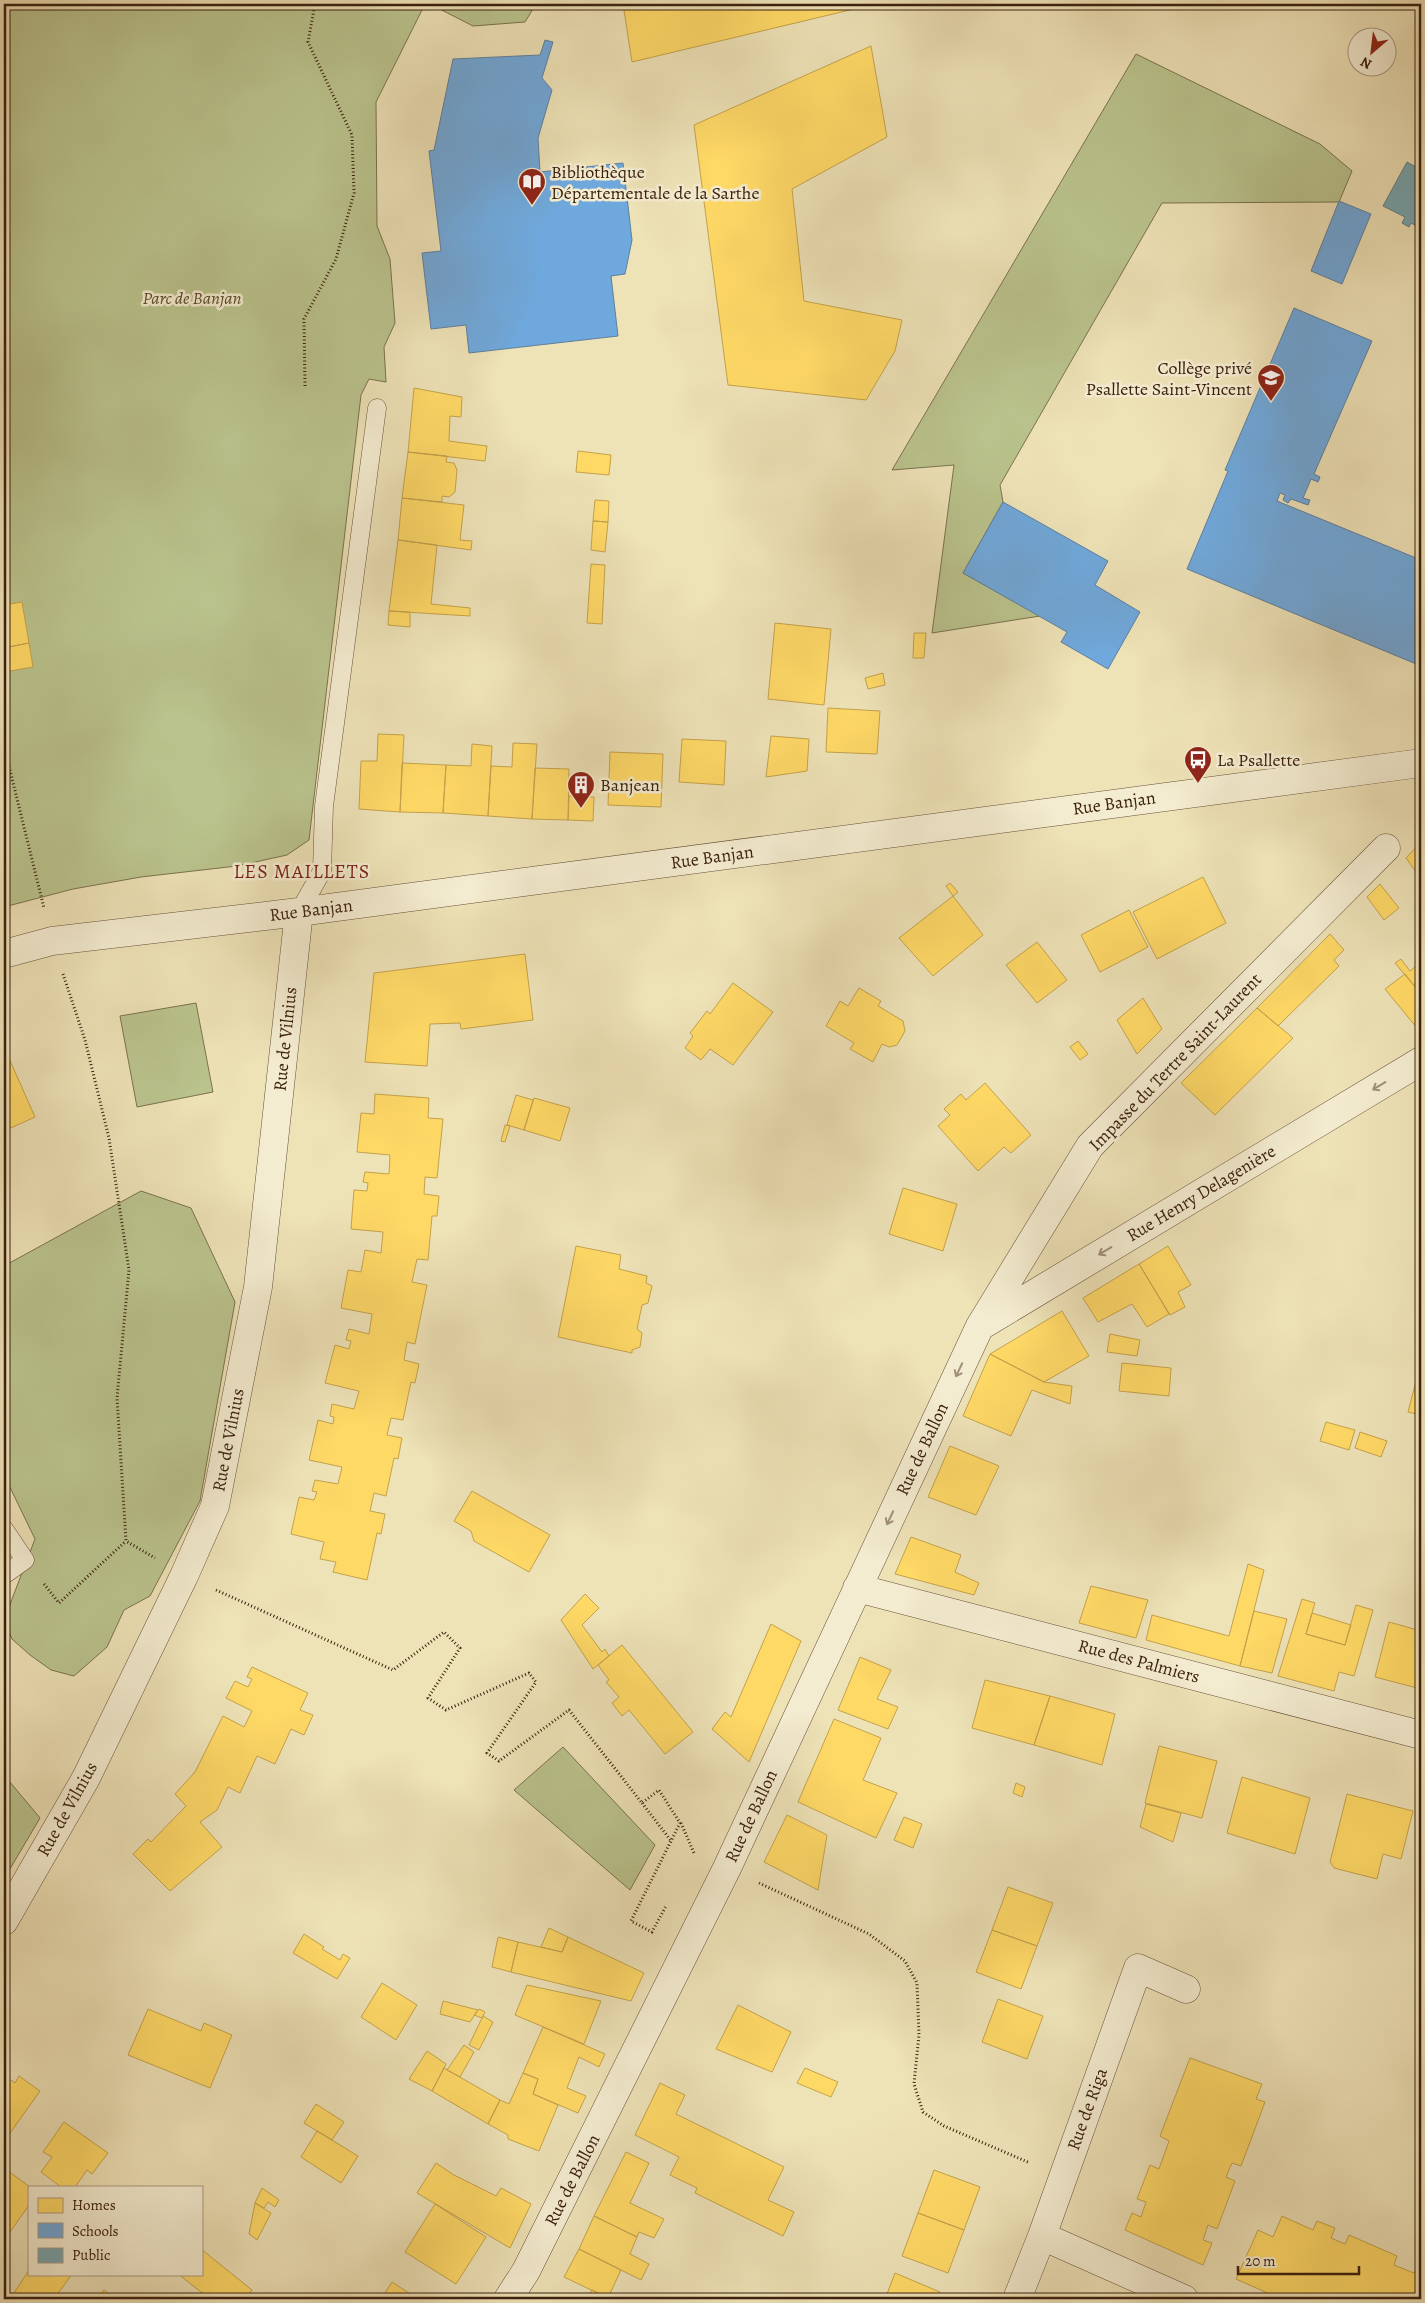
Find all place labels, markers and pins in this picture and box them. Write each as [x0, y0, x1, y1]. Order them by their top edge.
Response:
place label: Bibliothèque Départementale de la Sarthe [551, 160, 759, 205]
library icon: Bibliothèque Départementale de la Sarthe [517, 167, 547, 206]
place label: Collège privé Psallette Saint-Vincent [1086, 356, 1252, 401]
school or university icon: Collège privé Psallette Saint-Vincent [1256, 363, 1286, 402]
bus stop icon: La Psallette [1183, 745, 1213, 784]
place label: La Psallette [1217, 748, 1300, 772]
building icon: Banjean [566, 770, 596, 809]
place label: Banjean [600, 773, 660, 797]

